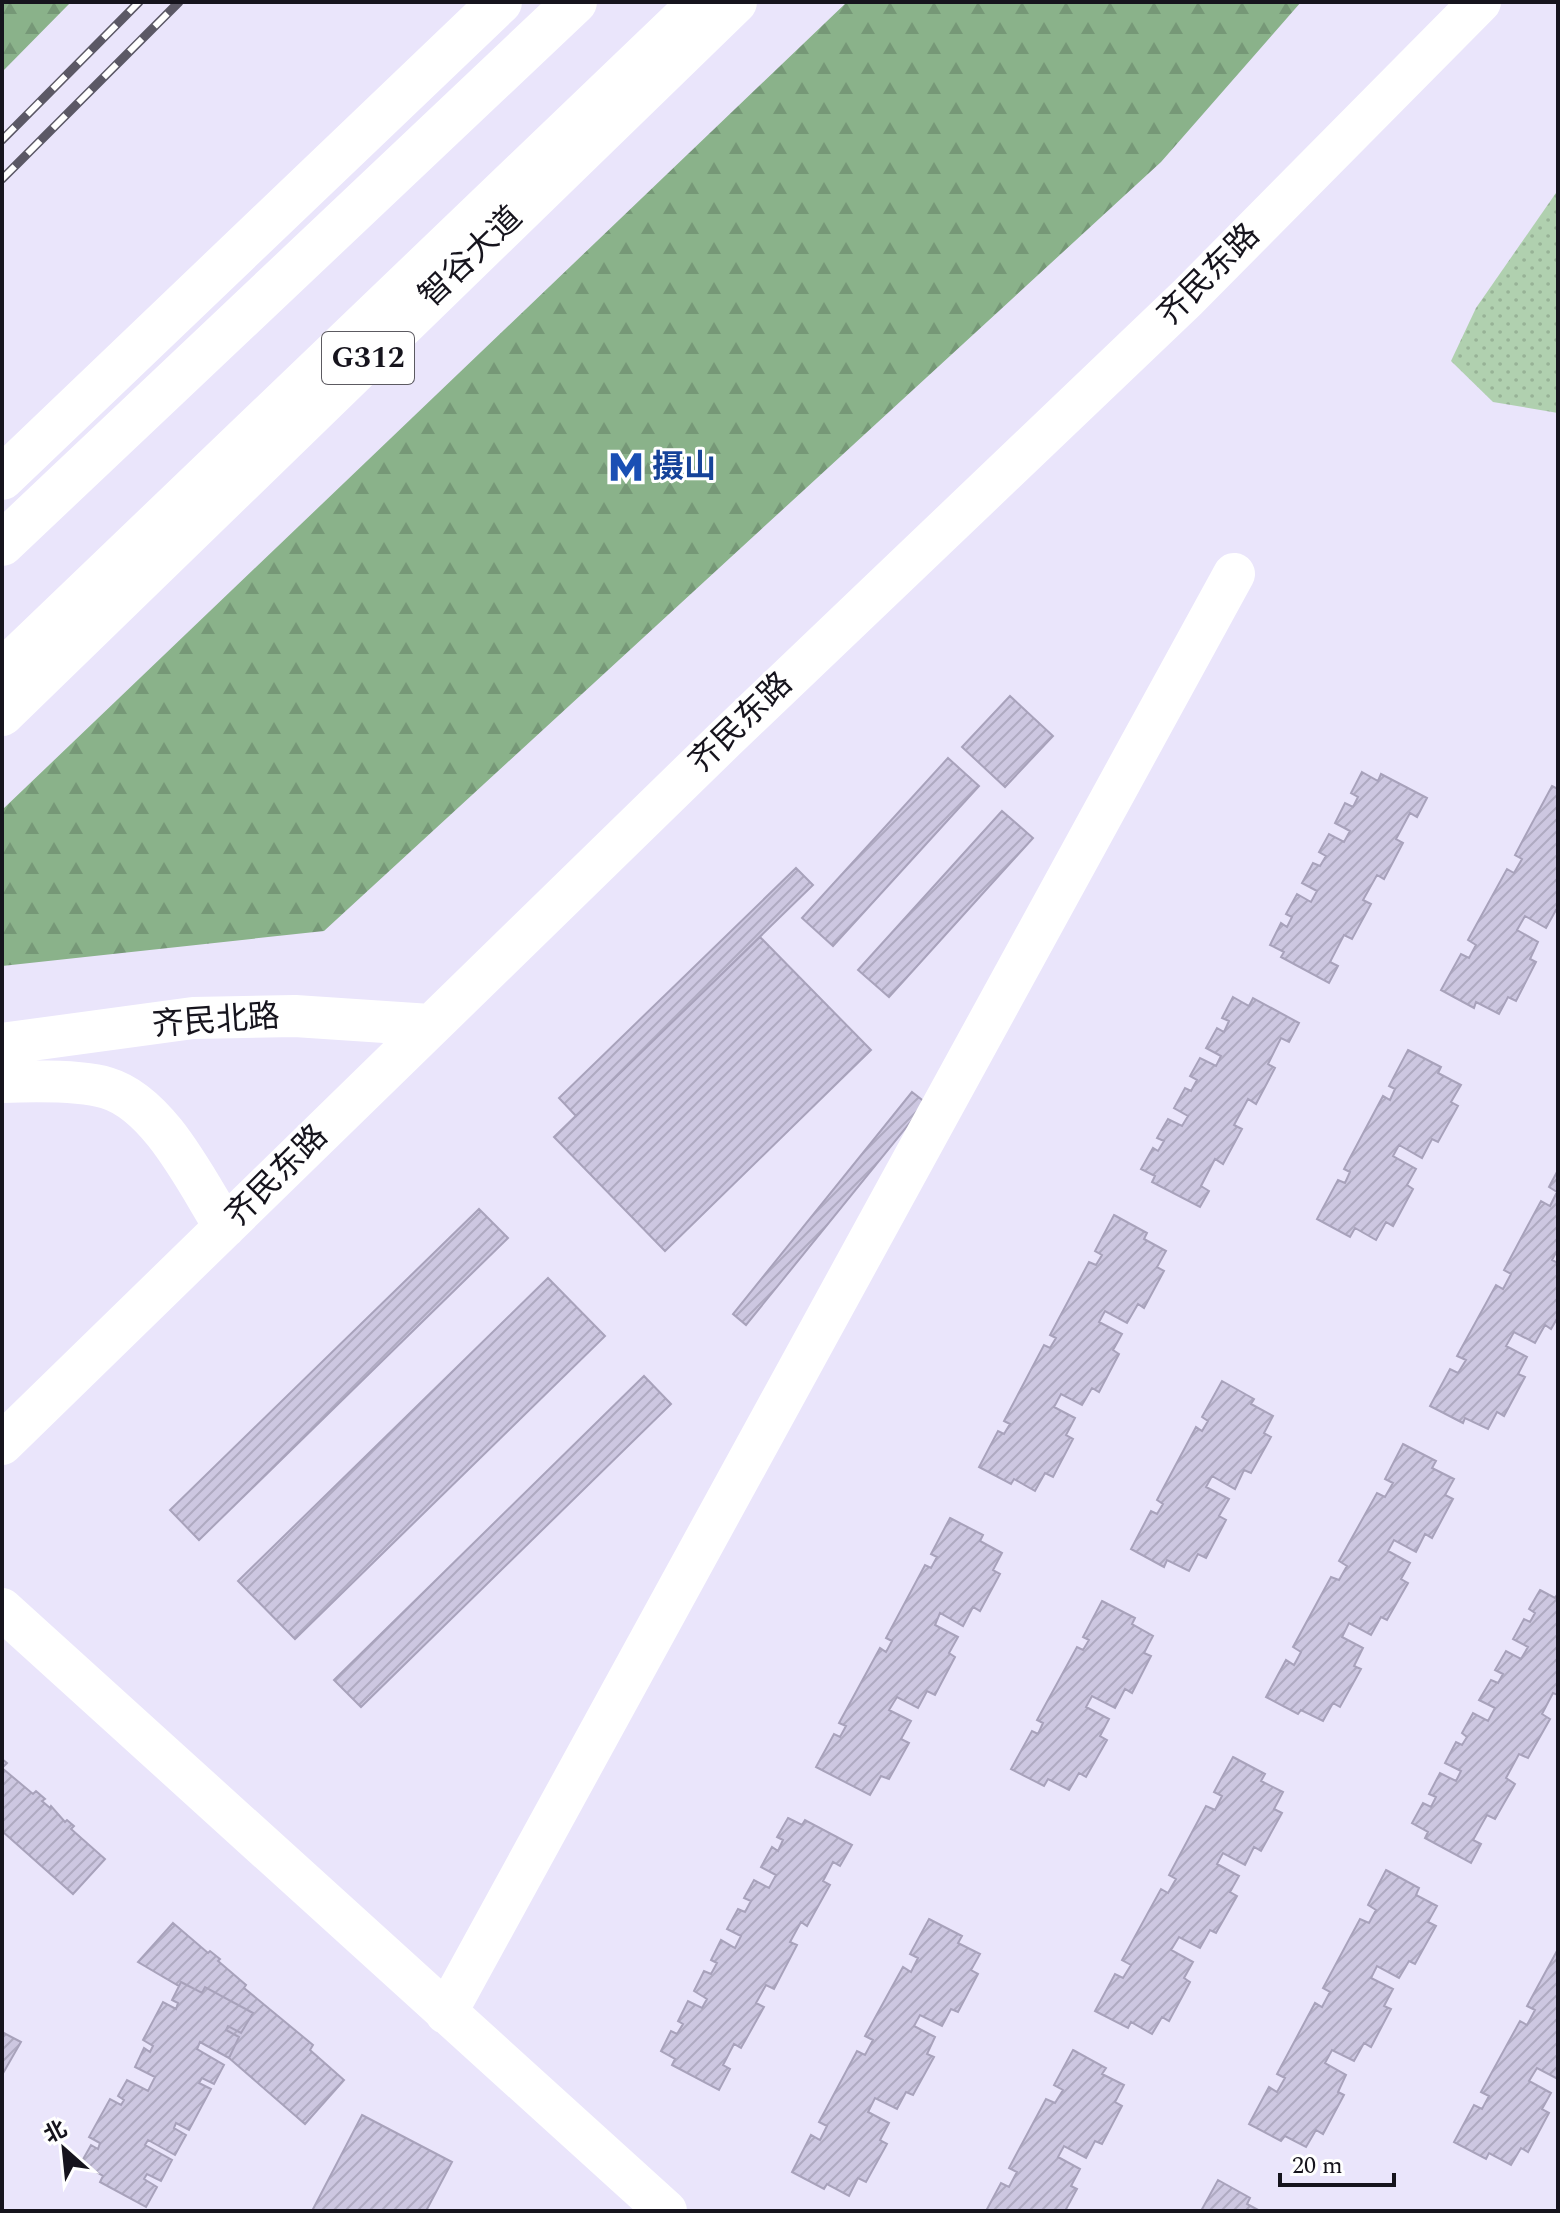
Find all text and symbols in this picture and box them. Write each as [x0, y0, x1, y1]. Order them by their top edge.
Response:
street label: 智谷大道 [408, 195, 534, 319]
street label: 齐民东路 [1146, 212, 1272, 338]
road number: G312 [322, 332, 414, 384]
place label: 摄山 [652, 443, 716, 492]
metro station icon: 摄山 [607, 448, 645, 486]
street label: 齐民东路 [678, 661, 804, 785]
street label: 齐民北路 [150, 992, 282, 1050]
street label: 齐民东路 [214, 1113, 340, 1239]
north arrow [24, 2109, 104, 2189]
text: 北 [38, 2113, 73, 2152]
scale bar [1280, 2137, 1394, 2187]
text: 20 m [1292, 2148, 1343, 2184]

